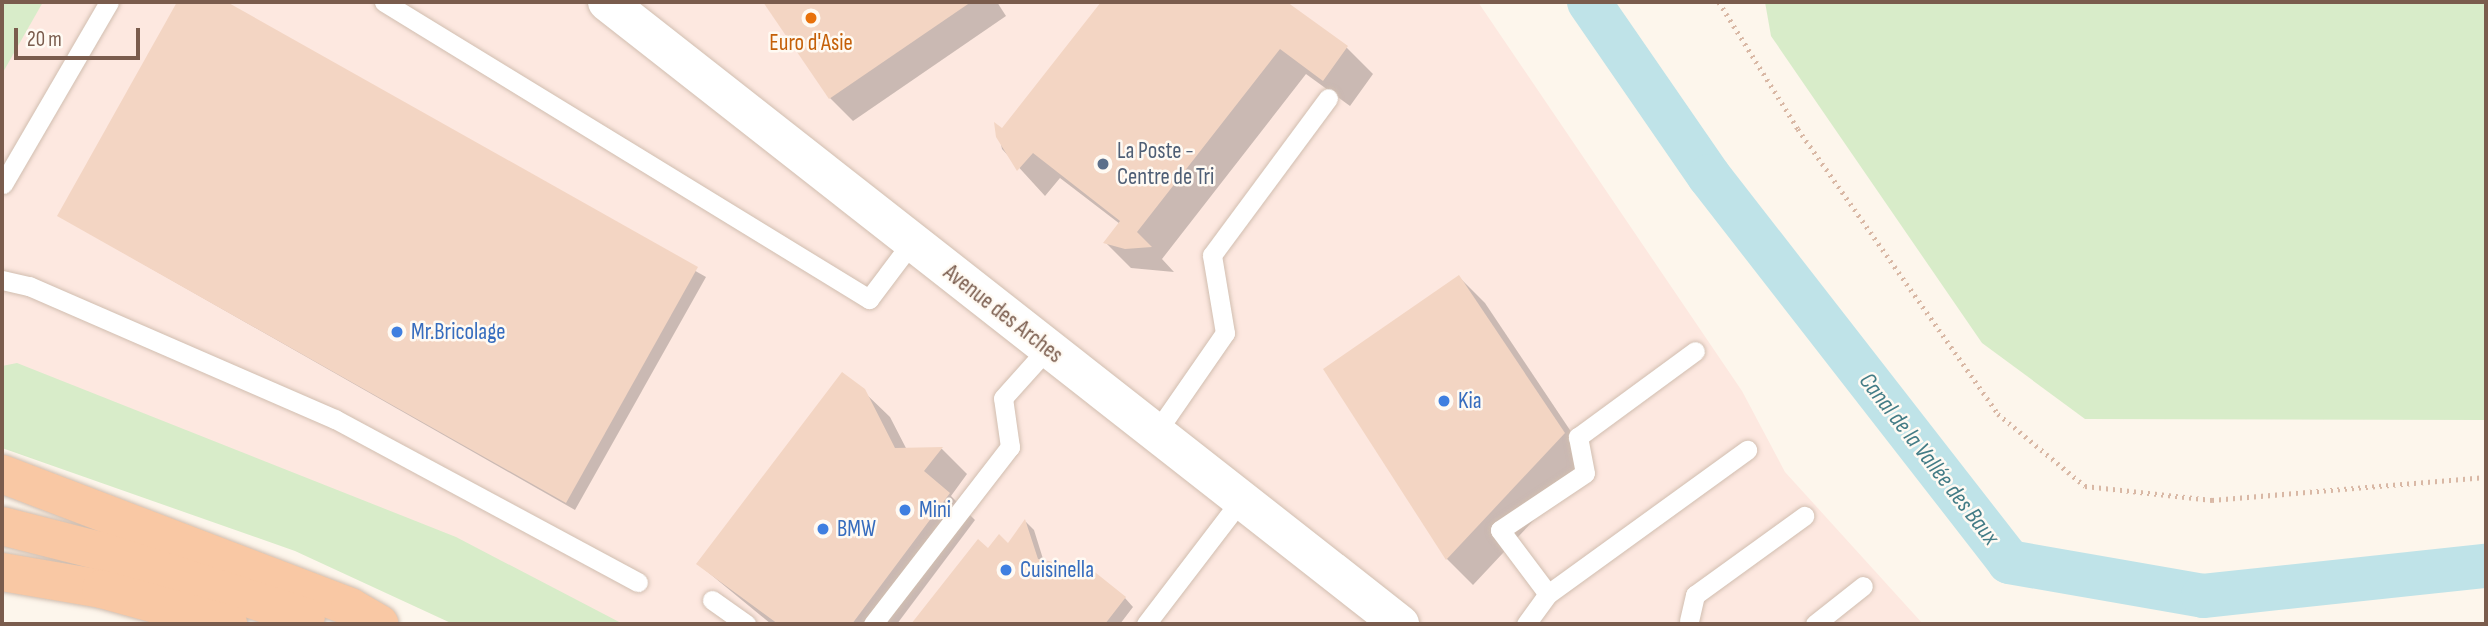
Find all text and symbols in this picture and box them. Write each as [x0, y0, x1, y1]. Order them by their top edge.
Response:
marker: Euro d'Asie [803, 10, 819, 26]
scale bar [18, 14, 144, 58]
text: 20 m [27, 27, 62, 52]
place label: Euro d'Asie [769, 29, 853, 57]
place label: La Poste - Centre de Tri [1117, 137, 1214, 191]
marker: La Poste - Centre de Tri [1095, 156, 1111, 172]
street label: Avenue des Arches [938, 259, 1068, 369]
place label: Mr.Bricolage [411, 318, 506, 346]
marker: Mr.Bricolage [389, 324, 405, 340]
water label: Canal de la Vallée des Baux [1853, 367, 2005, 551]
place label: Kia [1458, 387, 1482, 415]
marker: Kia [1436, 393, 1452, 409]
place label: Mini [919, 496, 951, 524]
marker: Mini [897, 502, 913, 518]
place label: BMW [837, 515, 876, 543]
marker: BMW [815, 521, 831, 537]
place label: Cuisinella [1020, 556, 1094, 584]
marker: Cuisinella [998, 562, 1014, 578]

